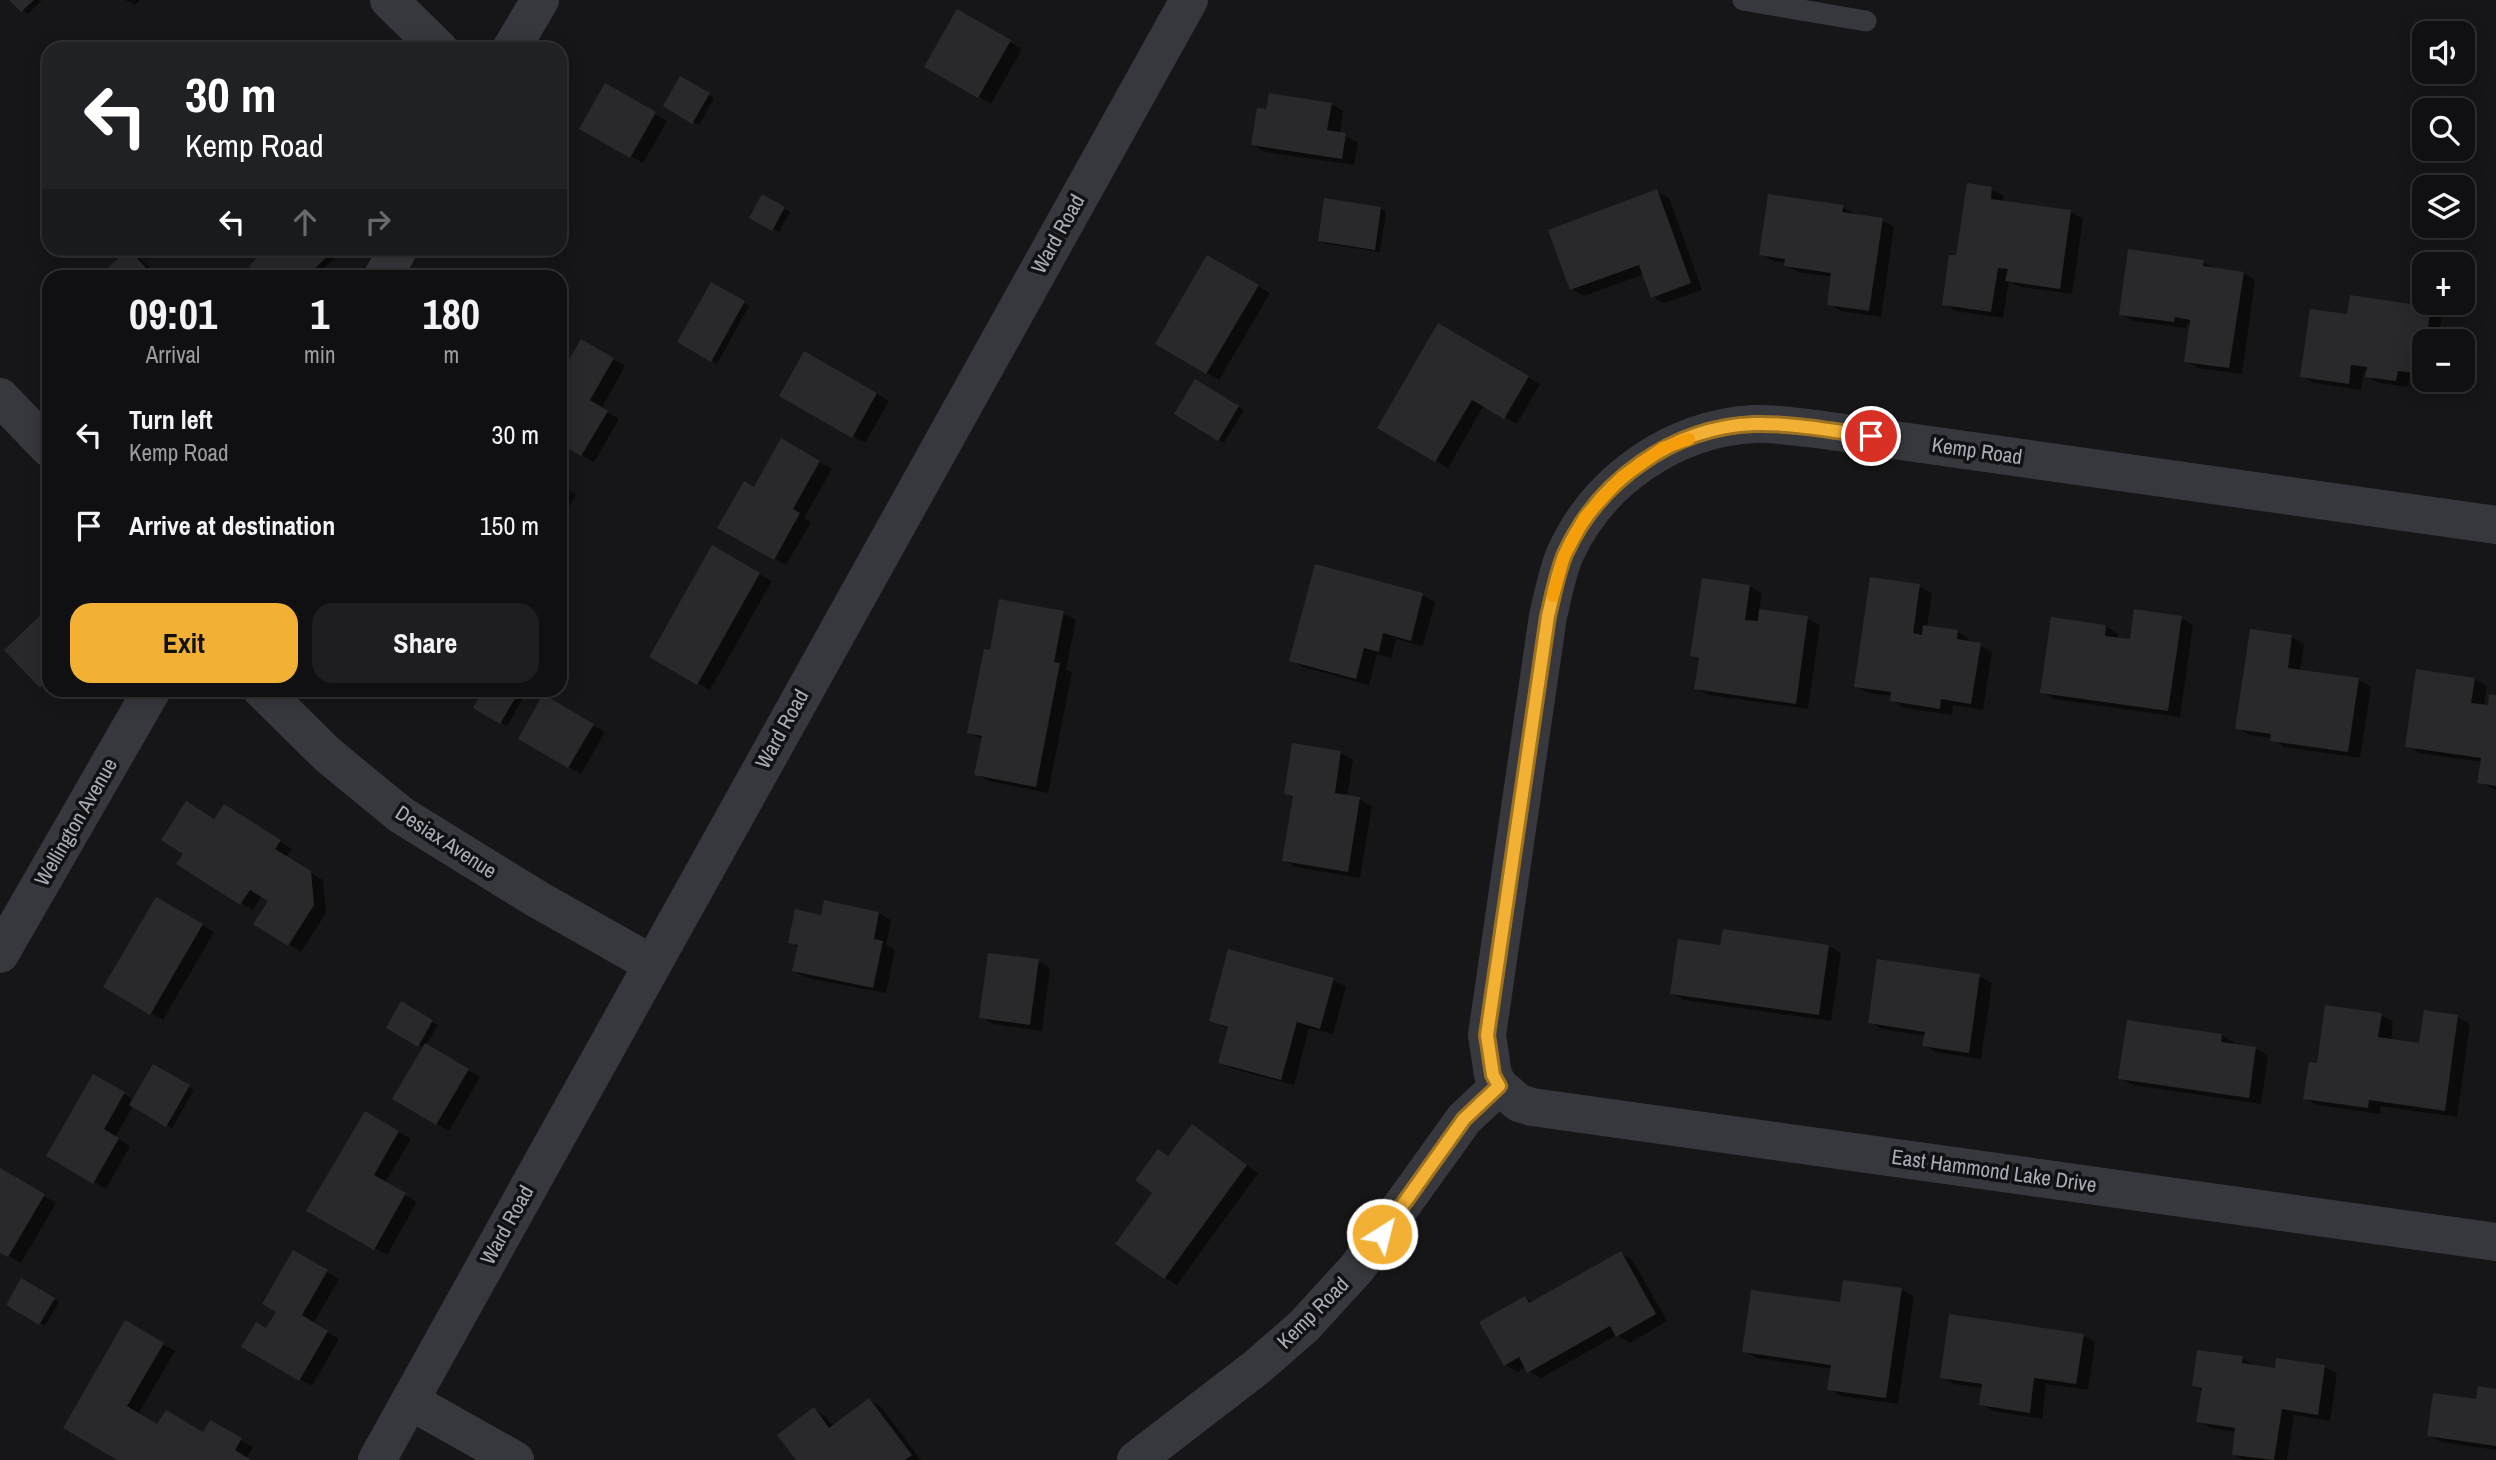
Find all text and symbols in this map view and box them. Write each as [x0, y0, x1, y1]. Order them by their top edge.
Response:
map controls [2412, 21, 2475, 392]
button: sound [2412, 21, 2475, 84]
text: 30 m [185, 61, 277, 127]
icon: left [70, 70, 161, 161]
button: search [2412, 98, 2475, 161]
text: Kemp Road [185, 124, 324, 167]
button: layers [2412, 175, 2475, 238]
street label: Ward Road [1024, 189, 1091, 279]
icon: left [213, 203, 251, 241]
icon: ahead [286, 203, 324, 241]
icon: right [359, 203, 397, 241]
button: + [2412, 252, 2475, 315]
text: 09:01 [129, 286, 217, 342]
text: 1 [310, 286, 329, 342]
text: 180 [423, 286, 480, 342]
button: − [2412, 329, 2475, 392]
text: Arrival [146, 339, 200, 370]
text: min [304, 339, 336, 370]
text: m [443, 339, 459, 370]
text: Turn left [129, 402, 213, 437]
pin [1841, 406, 1901, 466]
icon: left [70, 416, 108, 454]
text: 30 m [492, 417, 539, 452]
icon: arrive [1852, 417, 1890, 455]
street label: Kemp Road [1930, 430, 2024, 471]
text: Kemp Road [129, 437, 229, 468]
icon: arrive [70, 507, 108, 545]
text: Arrive at destination [129, 508, 335, 543]
text: 150 m [480, 508, 539, 543]
button: Exit [70, 603, 298, 683]
button: Share [312, 603, 539, 683]
street label: Ward Road [748, 684, 815, 774]
street label: Wellington Avenue [27, 753, 124, 891]
street label: Desiax Avenue [390, 798, 503, 885]
street label: East Hammond Lake Drive [1890, 1142, 2098, 1199]
street label: Ward Road [473, 1180, 540, 1270]
position arrow [1345, 1197, 1419, 1271]
street label: Kemp Road [1270, 1270, 1355, 1355]

